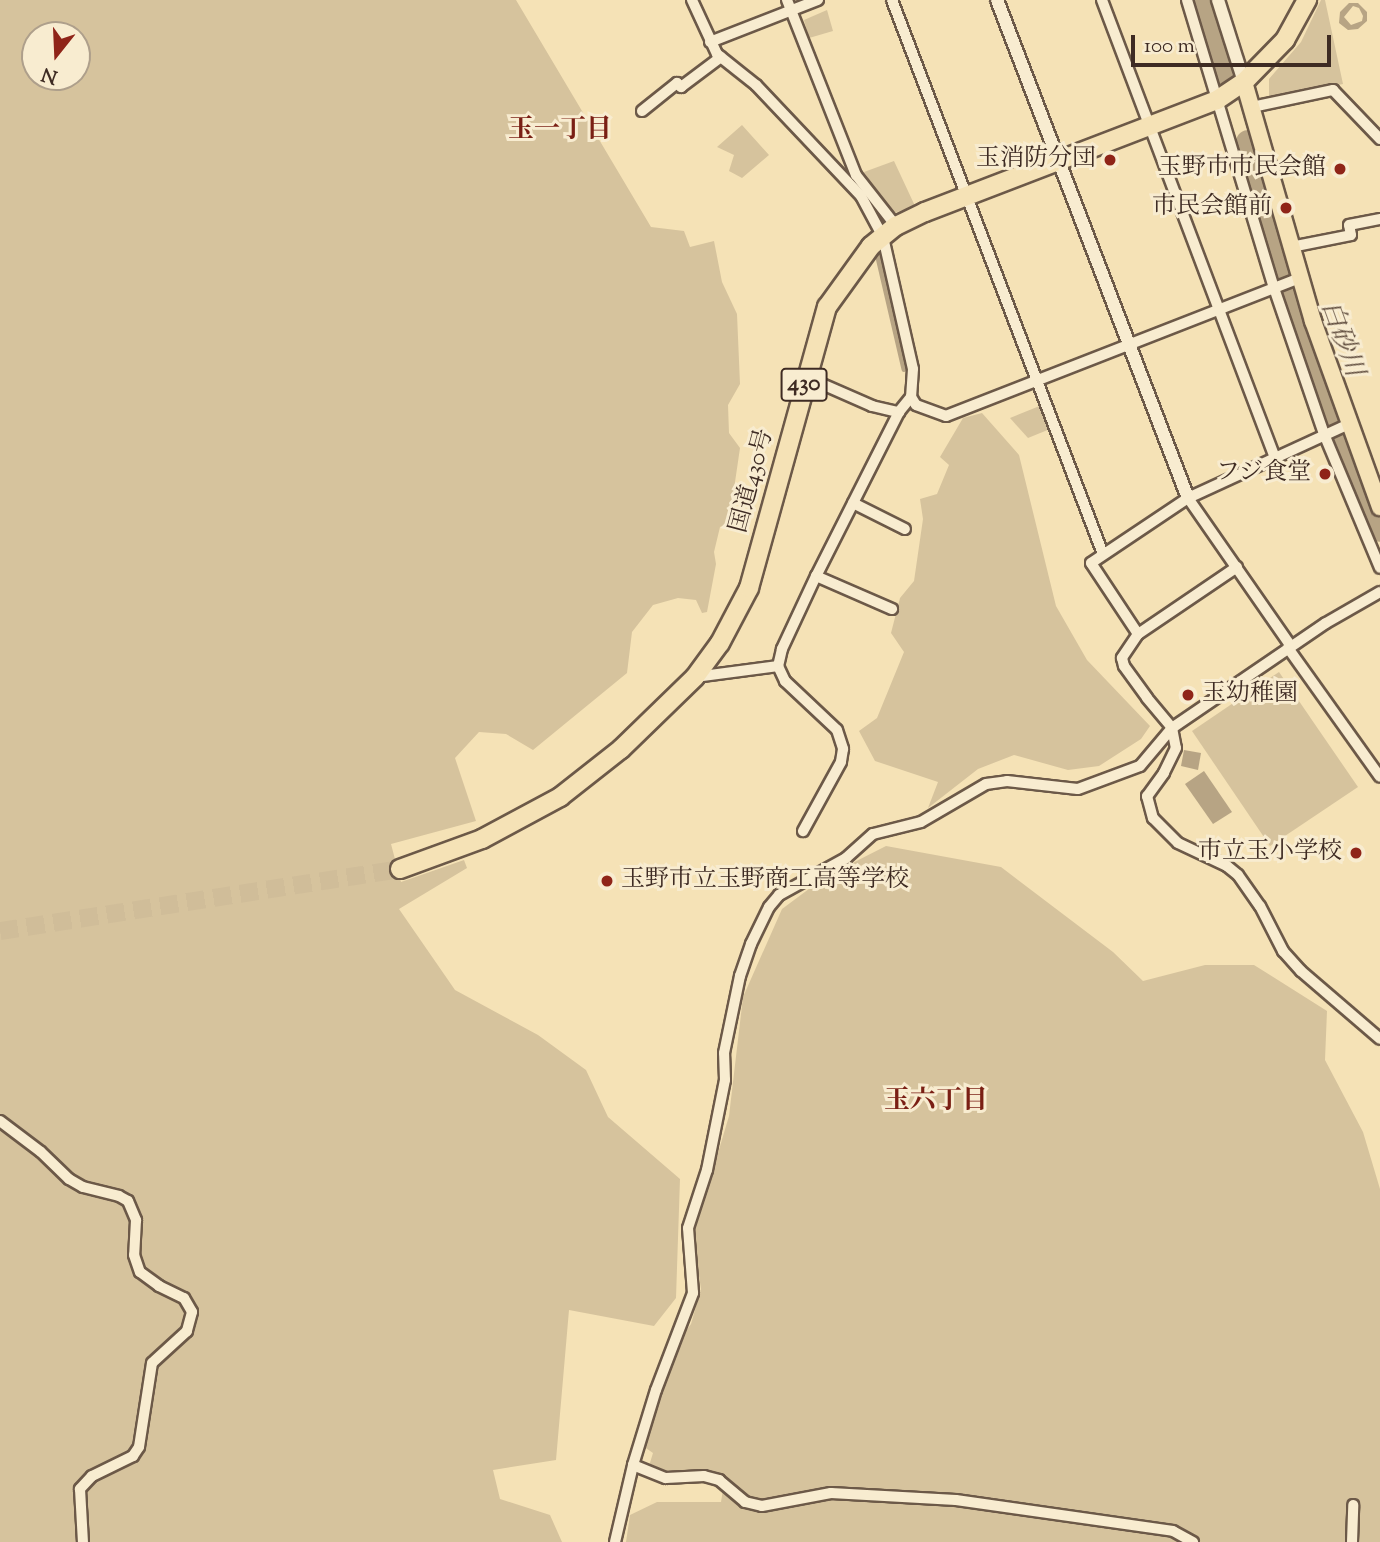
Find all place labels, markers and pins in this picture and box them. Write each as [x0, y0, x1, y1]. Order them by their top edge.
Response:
place label: 玉消防分団 [976, 146, 1096, 174]
marker: 玉消防分団 [1102, 152, 1118, 168]
place label: 玉野市市民会館 [1158, 155, 1326, 183]
marker: 玉野市市民会館 [1332, 161, 1348, 177]
place label: 市民会館前 [1152, 194, 1272, 222]
marker: 市民会館前 [1278, 200, 1294, 216]
place label: フジ食堂 [1215, 460, 1311, 488]
marker: フジ食堂 [1317, 466, 1333, 482]
place label: 玉幼稚園 [1202, 681, 1298, 709]
marker: 玉幼稚園 [1180, 687, 1196, 703]
place label: 市立玉小学校 [1198, 839, 1342, 867]
marker: 市立玉小学校 [1348, 845, 1364, 861]
place label: 玉野市立玉野商工高等学校 [621, 867, 909, 895]
marker: 玉野市立玉野商工高等学校 [599, 873, 615, 889]

